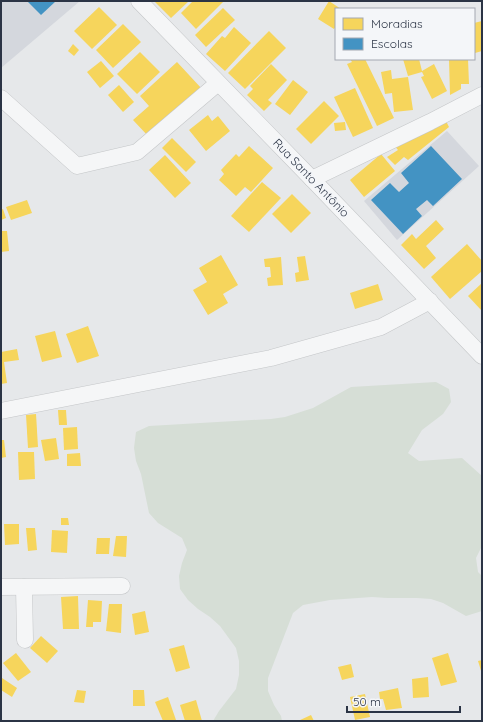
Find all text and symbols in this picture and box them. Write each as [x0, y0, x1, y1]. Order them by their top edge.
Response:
legend [335, 8, 475, 60]
text: Moradias [371, 16, 423, 31]
text: Escolas [371, 36, 413, 51]
street label: Rua Santo Antônio [270, 135, 353, 220]
scale bar [347, 688, 460, 714]
text: 50 m [353, 694, 381, 709]

